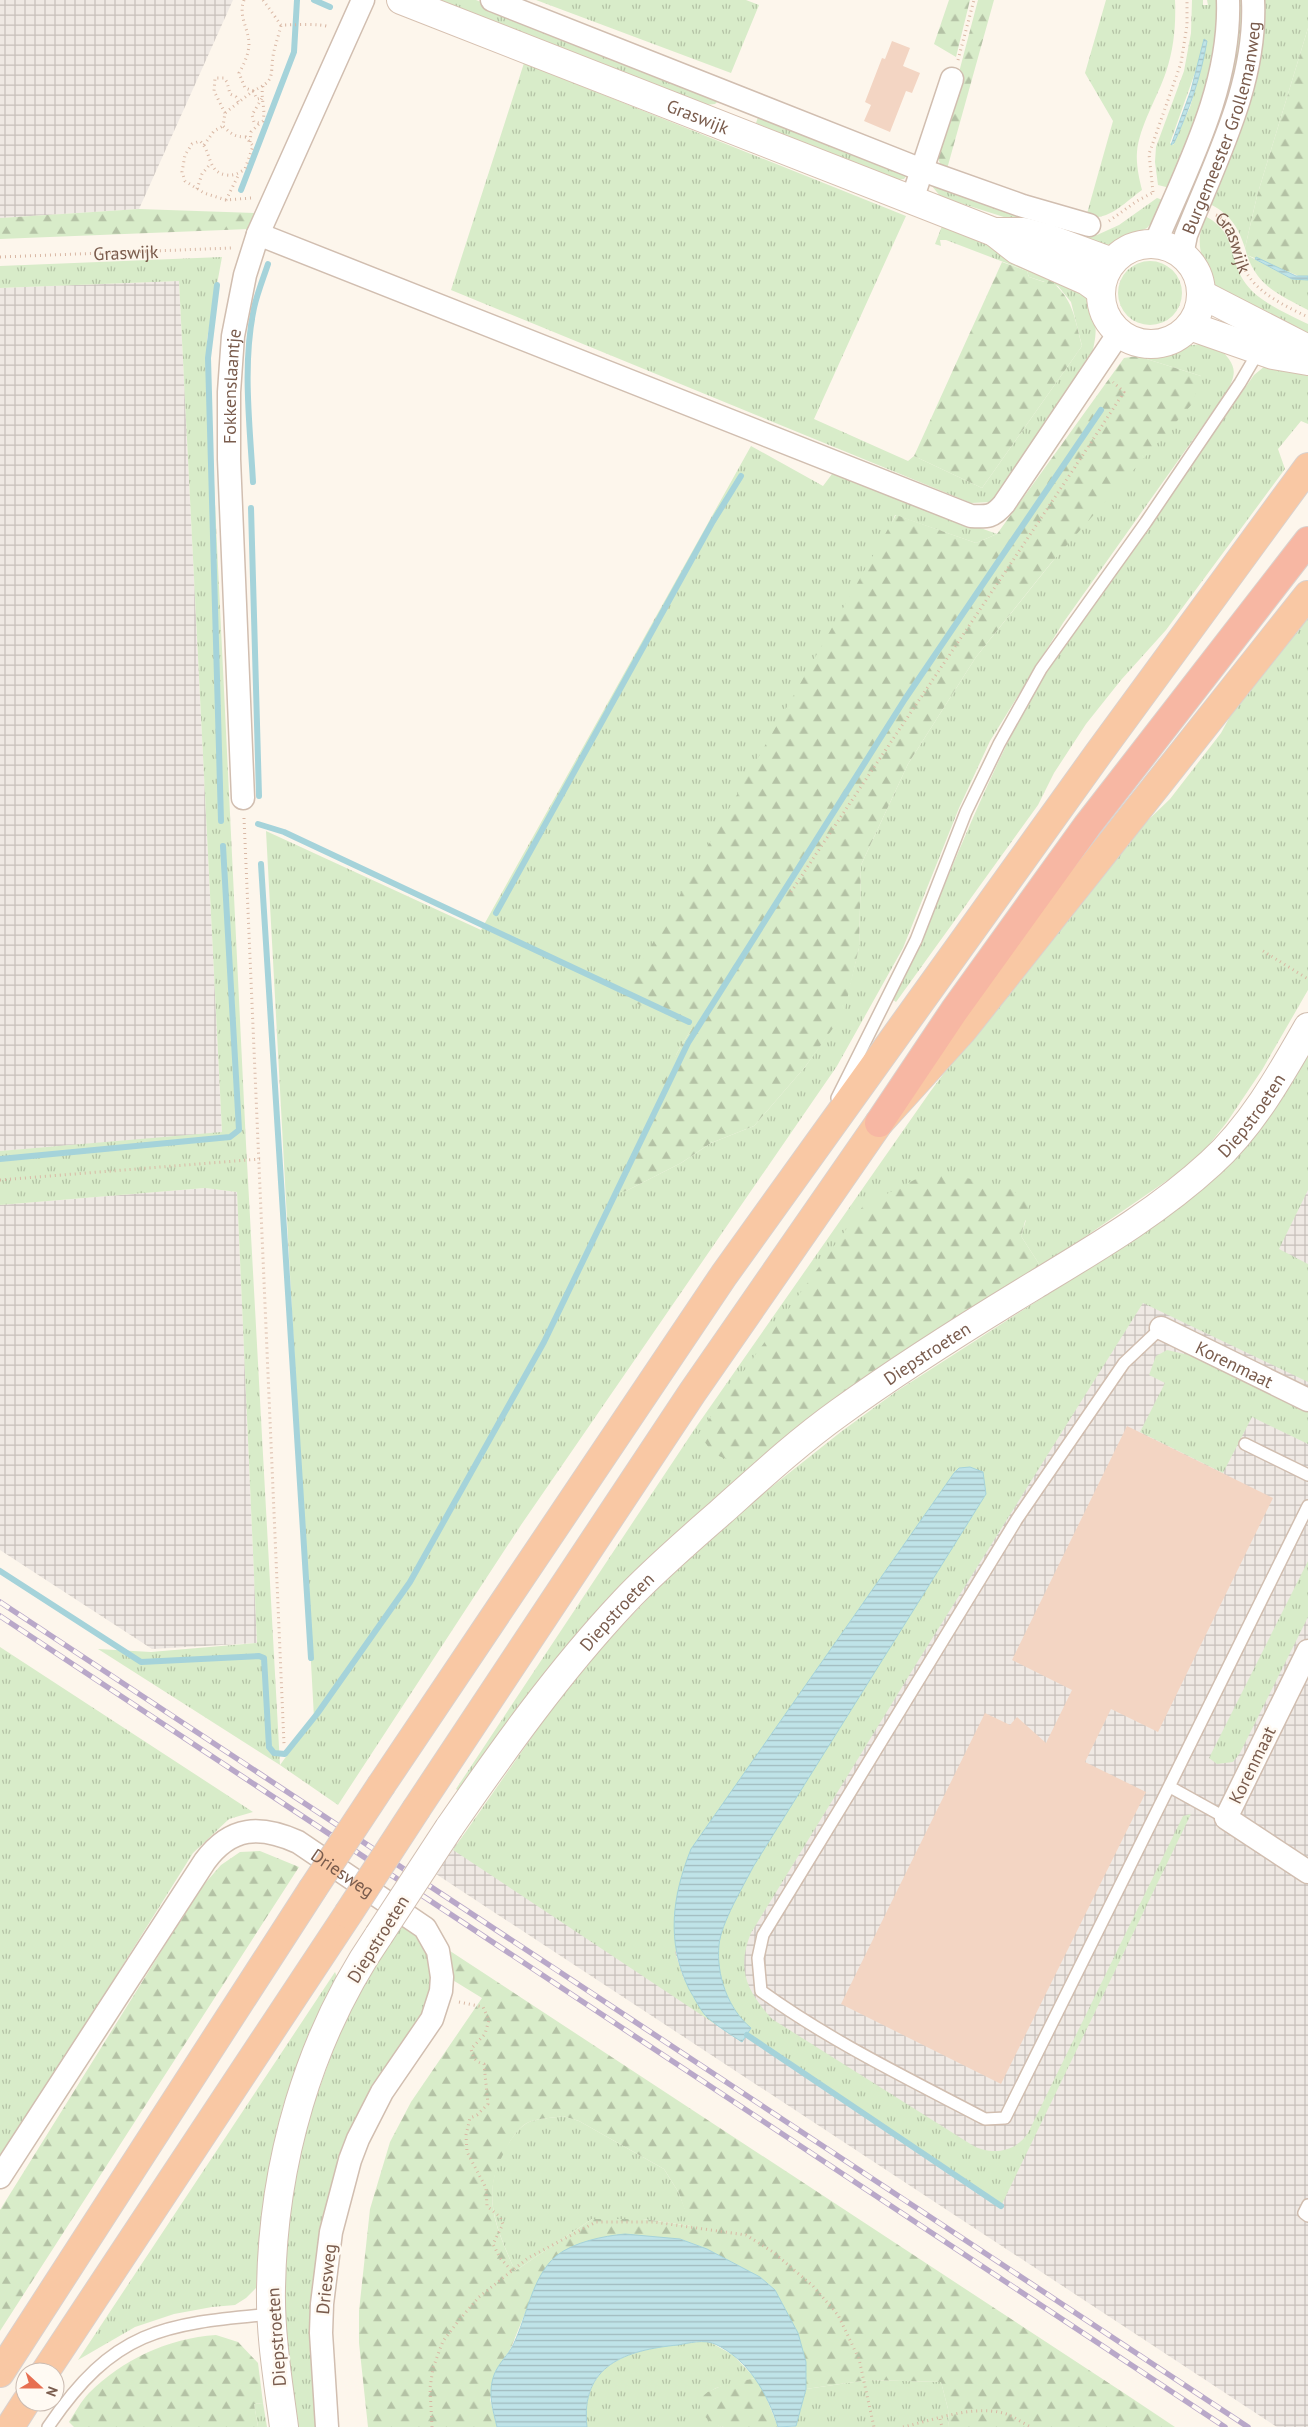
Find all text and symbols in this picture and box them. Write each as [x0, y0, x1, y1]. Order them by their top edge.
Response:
street label: Burgemeester Grollemanweg [1176, 21, 1265, 237]
street label: Graswijk [664, 94, 733, 139]
street label: Graswijk [1211, 206, 1257, 277]
street label: Graswijk [93, 239, 159, 265]
street label: Fokkenslaantje [218, 327, 246, 444]
street label: Diepstroeten [1212, 1069, 1290, 1162]
street label: Diepstroeten [879, 1316, 975, 1390]
street label: Korenmaat [1192, 1335, 1277, 1393]
street label: Diepstroeten [574, 1567, 658, 1655]
street label: Korenmaat [1223, 1722, 1281, 1808]
street label: Driesweg [307, 1843, 379, 1902]
street label: Diepstroeten [342, 1891, 414, 1987]
street label: Driesweg [311, 2242, 341, 2316]
street label: Diepstroeten [261, 2287, 291, 2387]
north arrow [15, 2362, 65, 2412]
text: N [42, 2384, 62, 2399]

